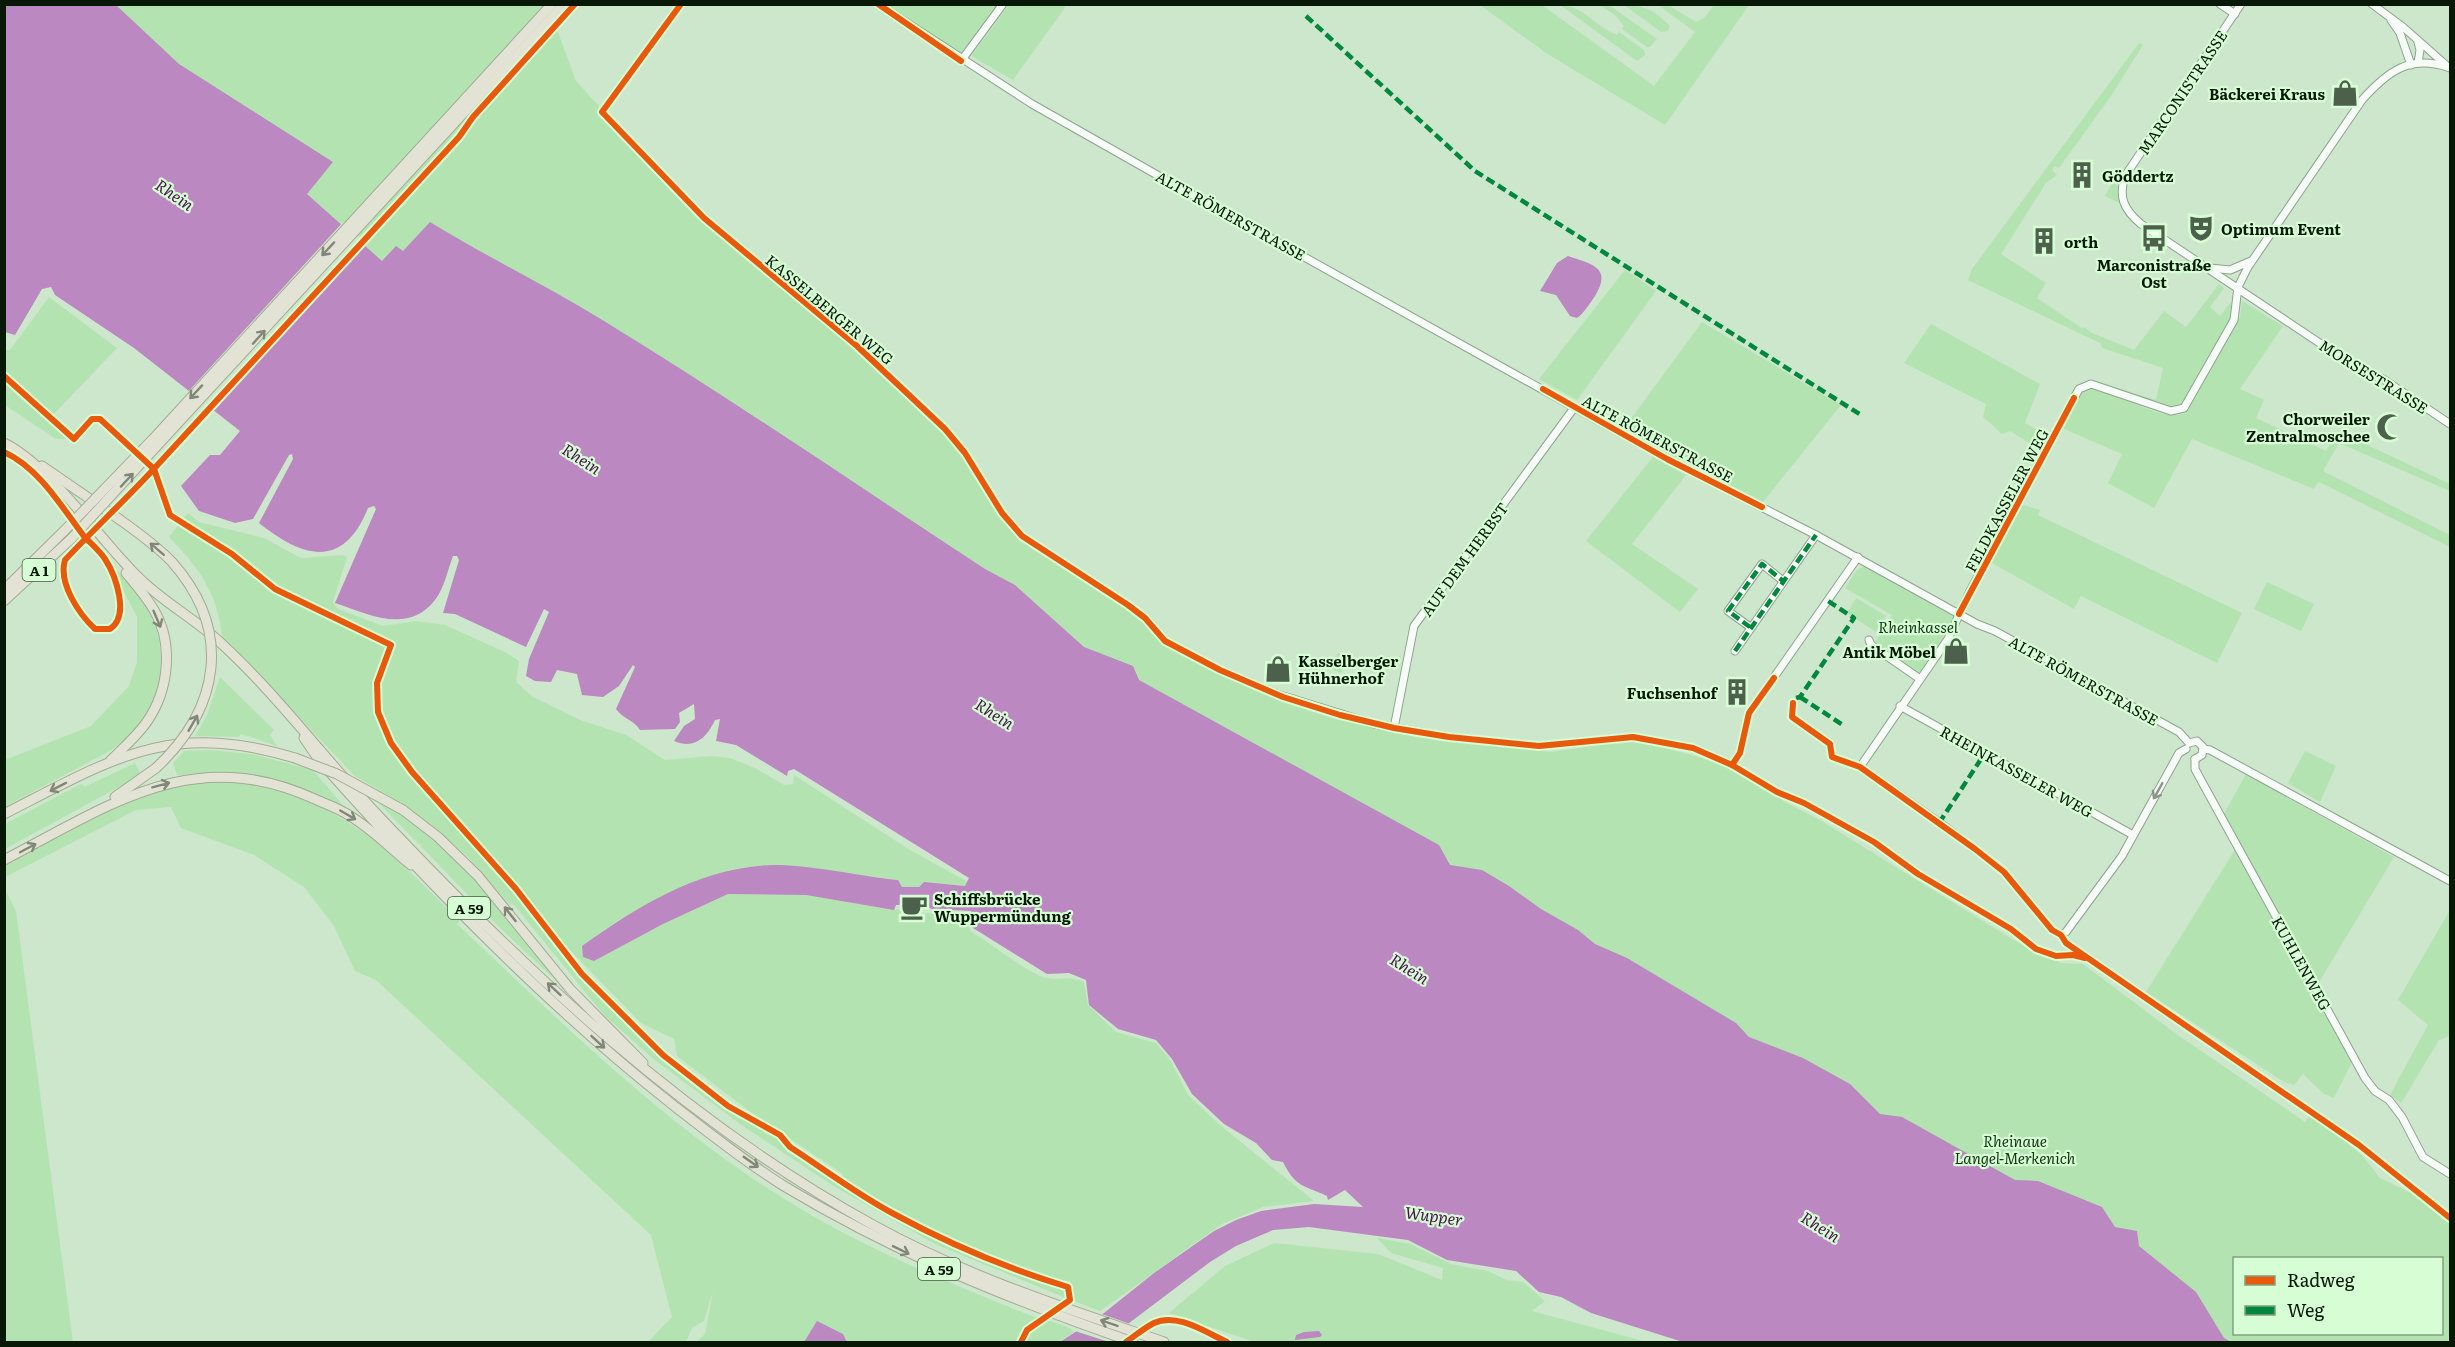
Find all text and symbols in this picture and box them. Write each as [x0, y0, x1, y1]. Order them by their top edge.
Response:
street label: MARCONISTRASSE [2132, 25, 2232, 159]
shop icon: Bäckerei Kraus [2330, 78, 2360, 108]
place label: Bäckerei Kraus [2209, 82, 2326, 105]
building icon: Göddertz [2067, 160, 2097, 190]
street label: ALTE RÖMERSTRASSE [1152, 164, 1310, 266]
place label: Göddertz [2102, 164, 2174, 187]
water label: Rhein [151, 172, 200, 216]
theatre icon: Optimum Event [2186, 213, 2216, 243]
place label: Optimum Event [2221, 217, 2341, 240]
bus stop icon: Marconistraße Ost [2139, 223, 2169, 253]
building icon: orth [2029, 226, 2059, 256]
place label: orth [2064, 230, 2098, 253]
one-way arrow [321, 241, 335, 256]
street label: KASSELBERGER WEG [761, 248, 899, 370]
place label: Marconistraße Ost [2097, 253, 2212, 293]
one-way arrow [252, 330, 266, 345]
street label: MORSESTRASSE [2315, 333, 2433, 419]
one-way arrow [189, 384, 203, 399]
street label: ALTE RÖMERSTRASSE [1578, 388, 1738, 488]
place label: Chorweiler Zentralmoschee [2246, 407, 2371, 447]
mosque icon: Chorweiler Zentralmoschee [2375, 412, 2405, 442]
street label: FELDKASSELER WEG [1958, 424, 2054, 576]
water label: Rhein [558, 436, 607, 480]
one-way arrow [119, 473, 134, 488]
street label: AUF DEM HERBST [1415, 497, 1513, 621]
one-way arrow [150, 542, 165, 556]
road number: A 1 [22, 559, 56, 581]
one-way arrow [152, 609, 164, 627]
park label: Rheinkassel [1878, 615, 1959, 638]
street label: ALTE RÖMERSTRASSE [2005, 629, 2163, 731]
shop icon: Antik Möbel [1941, 636, 1971, 666]
place label: Antik Möbel [1842, 640, 1937, 663]
place label: Kasselberger Hühnerhof [1298, 649, 1398, 689]
shop icon: Kasselberger Hühnerhof [1263, 654, 1293, 684]
building icon: Fuchsenhof [1722, 677, 1752, 707]
place label: Fuchsenhof [1627, 681, 1719, 704]
water label: Rhein [971, 692, 1020, 735]
one-way arrow [188, 715, 200, 732]
street label: RHEINKASSELER WEG [1936, 719, 2098, 823]
one-way arrow [151, 778, 170, 790]
one-way arrow [50, 781, 68, 793]
one-way arrow [2152, 781, 2163, 799]
one-way arrow [339, 810, 356, 822]
one-way arrow [19, 842, 36, 854]
place label: Schiffsbrücke Wuppermündung [934, 887, 1072, 927]
cafe icon: Schiffsbrücke Wuppermündung [899, 892, 929, 922]
road number: A 59 [448, 897, 490, 919]
one-way arrow [503, 906, 516, 922]
street label: KUHLENWEG [2267, 912, 2337, 1014]
water label: Rhein [1386, 947, 1435, 990]
one-way arrow [546, 982, 561, 996]
one-way arrow [590, 1035, 605, 1049]
park label: Rheinaue Langel-Merkenich [1955, 1129, 2076, 1169]
one-way arrow [742, 1156, 758, 1168]
water label: Wupper [1404, 1199, 1464, 1231]
water label: Rhein [1797, 1205, 1846, 1248]
one-way arrow [891, 1245, 909, 1256]
legend [2233, 1257, 2443, 1335]
road number: A 59 [918, 1258, 960, 1280]
text: Radweg [2287, 1266, 2356, 1293]
text: Weg [2287, 1296, 2325, 1323]
one-way arrow [1100, 1317, 1119, 1328]

